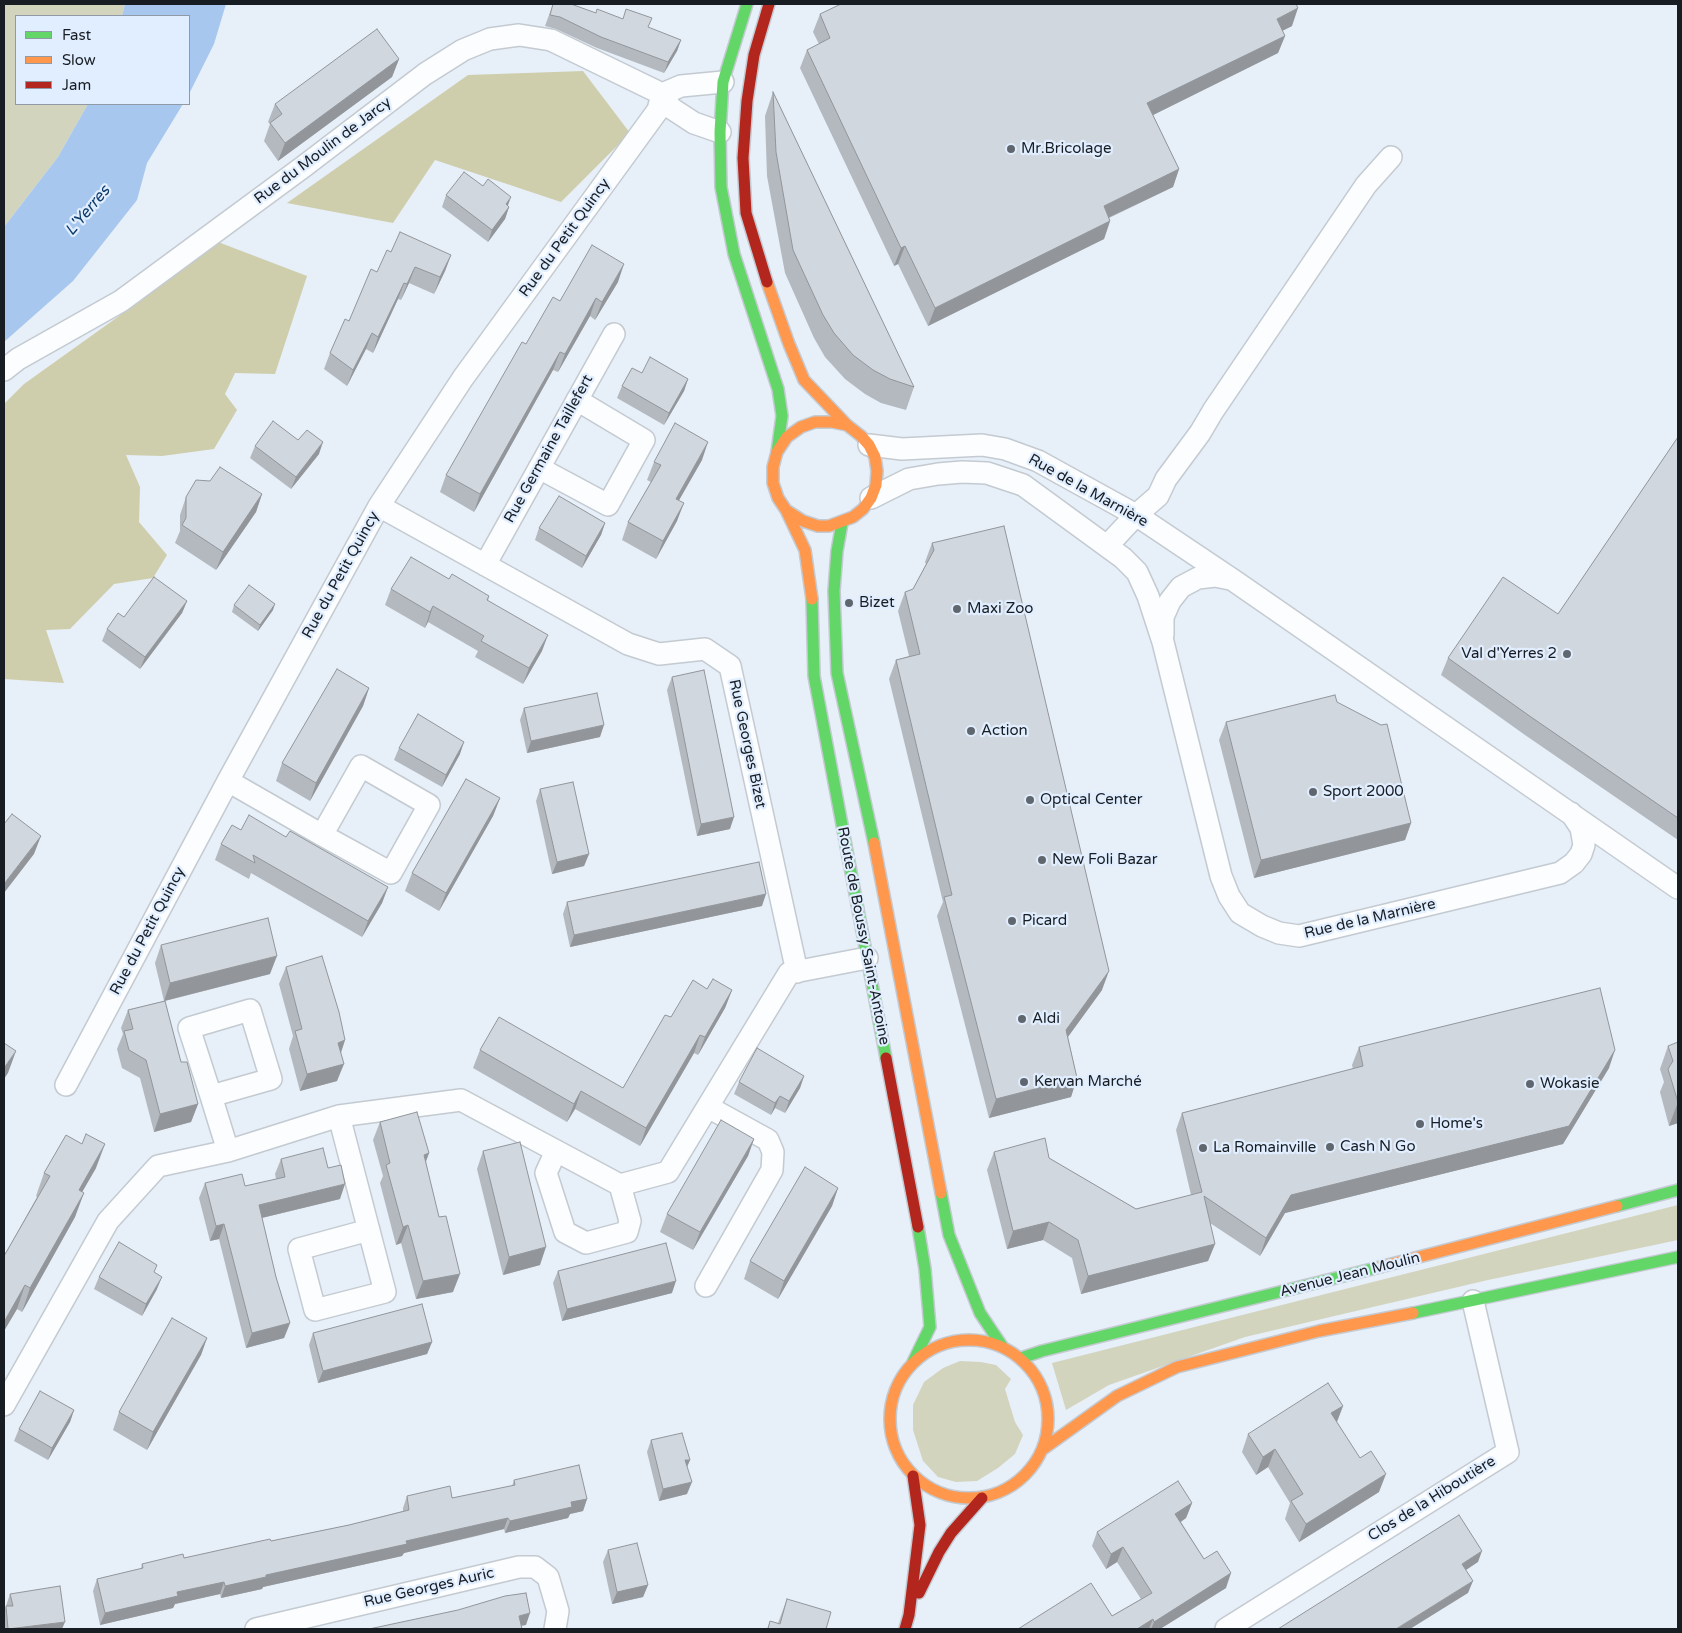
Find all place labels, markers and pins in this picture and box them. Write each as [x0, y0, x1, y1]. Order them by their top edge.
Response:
place label: Mr.Bricolage [1021, 140, 1111, 158]
marker: Mr.Bricolage [1005, 143, 1017, 155]
place label: Bizet [859, 594, 895, 612]
marker: Bizet [843, 597, 855, 609]
place label: Maxi Zoo [967, 600, 1033, 618]
marker: Maxi Zoo [951, 603, 963, 615]
place label: Val d'Yerres 2 [1461, 645, 1557, 663]
marker: Val d'Yerres 2 [1561, 648, 1573, 660]
place label: Action [981, 722, 1028, 740]
marker: Action [965, 725, 977, 737]
place label: Sport 2000 [1323, 783, 1404, 801]
marker: Sport 2000 [1307, 786, 1319, 798]
place label: Optical Center [1040, 791, 1142, 809]
marker: Optical Center [1024, 794, 1036, 806]
place label: New Foli Bazar [1052, 851, 1158, 869]
marker: New Foli Bazar [1036, 854, 1048, 866]
place label: Picard [1022, 912, 1067, 930]
marker: Picard [1006, 915, 1018, 927]
place label: Aldi [1032, 1010, 1060, 1028]
marker: Aldi [1016, 1013, 1028, 1025]
place label: Kervan Marché [1034, 1073, 1142, 1091]
place label: Wokasie [1540, 1075, 1599, 1093]
marker: Kervan Marché [1018, 1076, 1030, 1088]
marker: Wokasie [1524, 1078, 1536, 1090]
place label: Home's [1430, 1115, 1483, 1133]
marker: Home's [1414, 1118, 1426, 1130]
place label: Cash N Go [1340, 1138, 1416, 1156]
place label: La Romainville [1213, 1139, 1316, 1157]
marker: Cash N Go [1324, 1141, 1336, 1153]
marker: La Romainville [1197, 1142, 1209, 1154]

